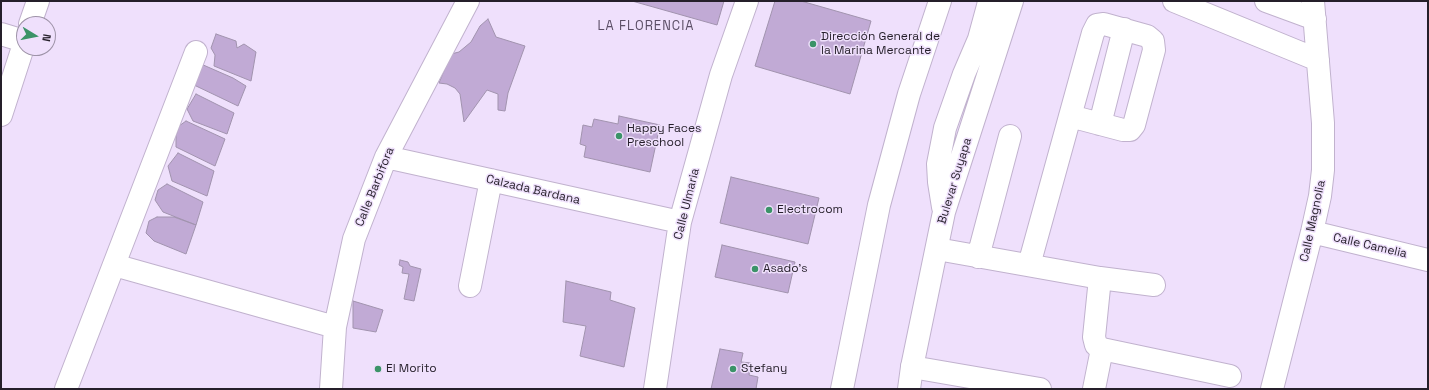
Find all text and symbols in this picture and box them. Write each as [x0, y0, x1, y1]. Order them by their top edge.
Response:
north arrow [16, 16, 56, 56]
district label: LA FLORENCIA [597, 18, 695, 34]
place label: Dirección General de la Marina Mercante [821, 30, 940, 58]
text: N [39, 33, 54, 43]
marker: Dirección General de la Marina Mercante [808, 39, 818, 49]
place label: Happy Faces Preschool [627, 122, 701, 150]
marker: Happy Faces Preschool [614, 131, 624, 141]
street label: Bulevar Suyapa [935, 136, 975, 226]
street label: Calle Barbifora [353, 145, 397, 229]
street label: Calle Ulmaria [671, 167, 703, 241]
street label: Calzada Bardana [484, 172, 582, 208]
street label: Calle Magnolia [1297, 179, 1329, 263]
place label: Electrocom [777, 203, 843, 217]
marker: Electrocom [764, 205, 774, 215]
street label: Calle Camelia [1332, 230, 1408, 262]
place label: Asado's [763, 262, 808, 276]
marker: Asado's [750, 264, 760, 274]
place label: El Morito [386, 362, 437, 376]
place label: Stefany [741, 362, 787, 376]
marker: El Morito [373, 364, 383, 374]
marker: Stefany [728, 364, 738, 374]

